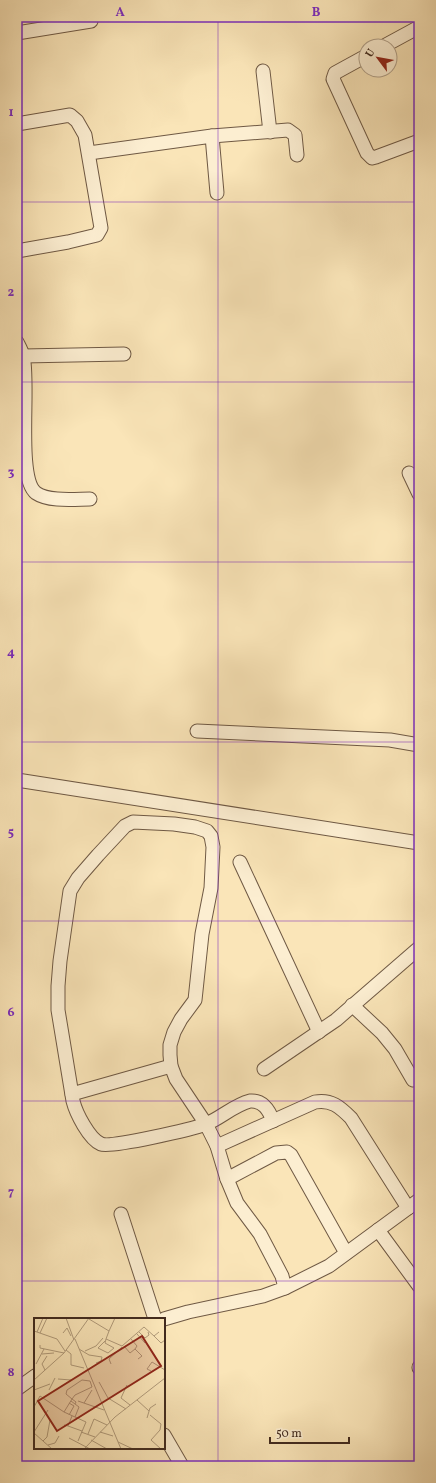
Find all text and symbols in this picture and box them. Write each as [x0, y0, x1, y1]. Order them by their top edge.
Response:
text: A [115, 4, 125, 22]
text: B [312, 4, 321, 22]
north arrow [358, 38, 398, 78]
text: U [362, 46, 379, 61]
text: 1 [8, 104, 14, 122]
text: 2 [8, 284, 15, 302]
text: 3 [8, 464, 15, 482]
text: 4 [7, 644, 15, 662]
text: 5 [8, 824, 14, 842]
text: 6 [7, 1004, 15, 1022]
text: 7 [8, 1184, 14, 1202]
inset map [34, 1318, 165, 1449]
text: 8 [7, 1364, 15, 1382]
scale bar [270, 1419, 349, 1445]
text: 50 m [276, 1426, 302, 1442]

